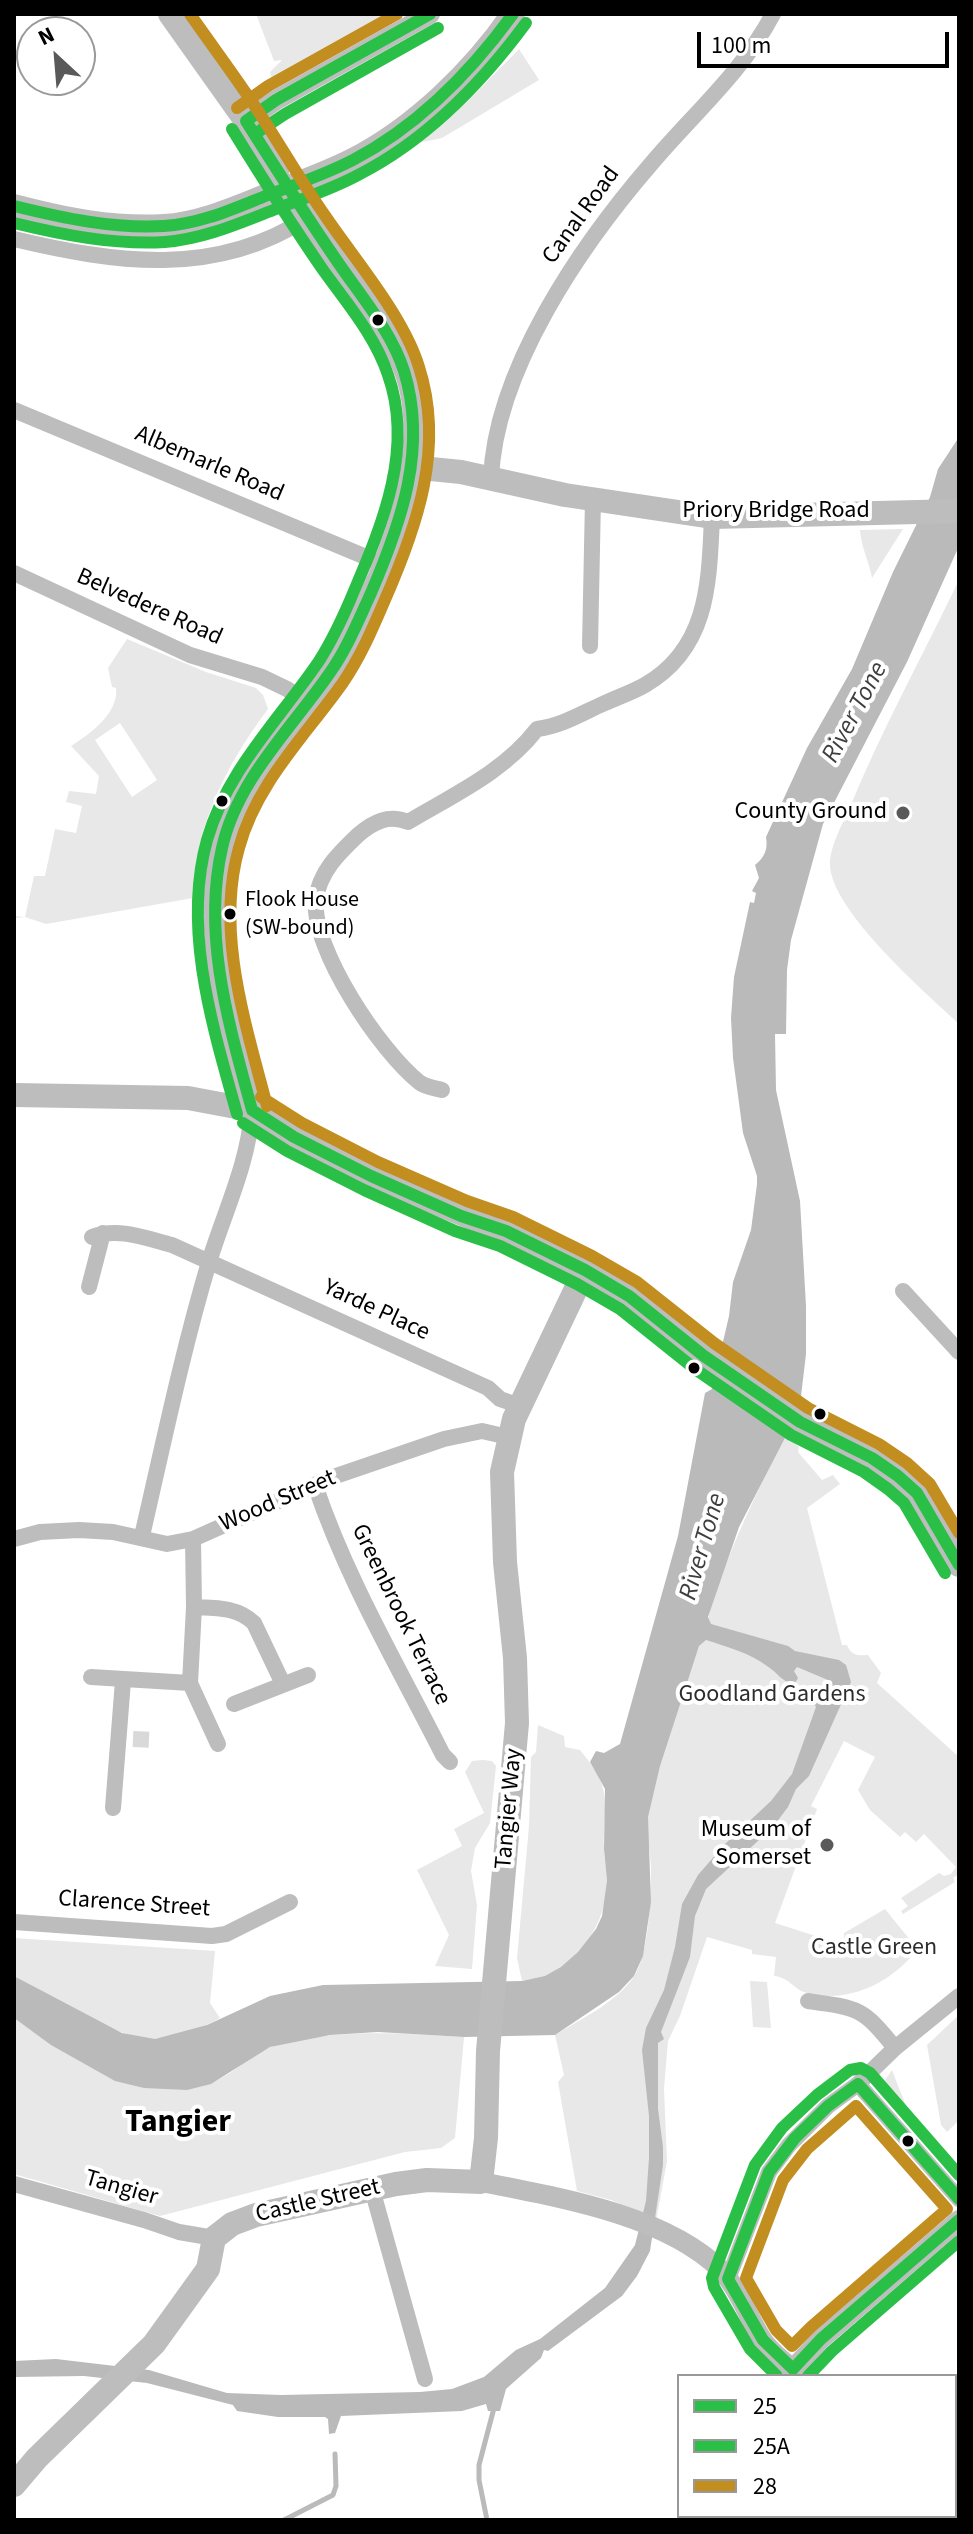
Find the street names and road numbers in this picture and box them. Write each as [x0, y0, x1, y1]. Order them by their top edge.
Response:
street label: Canal Road [537, 162, 627, 270]
street label: Albemarle Road [130, 421, 288, 509]
street label: Priory Bridge Road [682, 498, 870, 526]
street label: Belvedere Road [72, 563, 226, 653]
street label: Yarde Place [318, 1274, 434, 1348]
street label: Wood Street [216, 1465, 340, 1539]
street label: Greenbrook Terrace [344, 1520, 456, 1710]
street label: Tangier Way [490, 1747, 530, 1871]
street label: Clarence Street [57, 1885, 211, 1925]
street label: Tangier [81, 2165, 161, 2213]
street label: Castle Street [253, 2174, 383, 2230]

